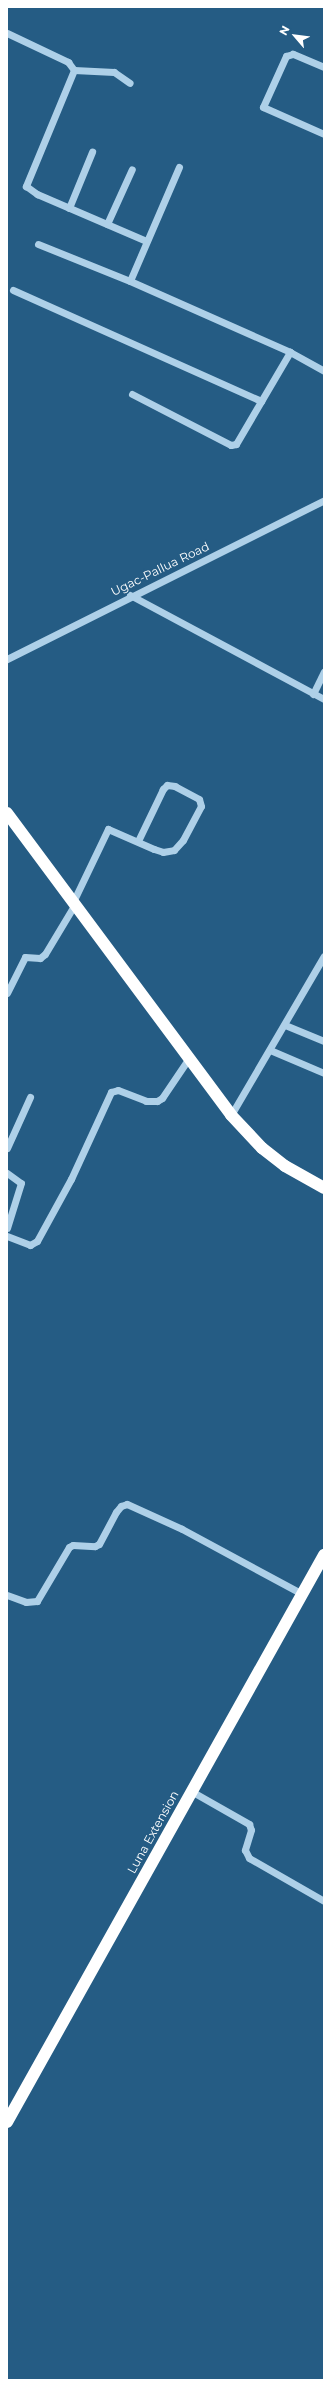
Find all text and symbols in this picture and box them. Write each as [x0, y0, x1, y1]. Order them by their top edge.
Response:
north arrow [275, 16, 315, 56]
text: N [276, 23, 293, 38]
street label: Ugac-Pallua Road [108, 539, 212, 599]
street label: Luna Extension [124, 1788, 182, 1876]

